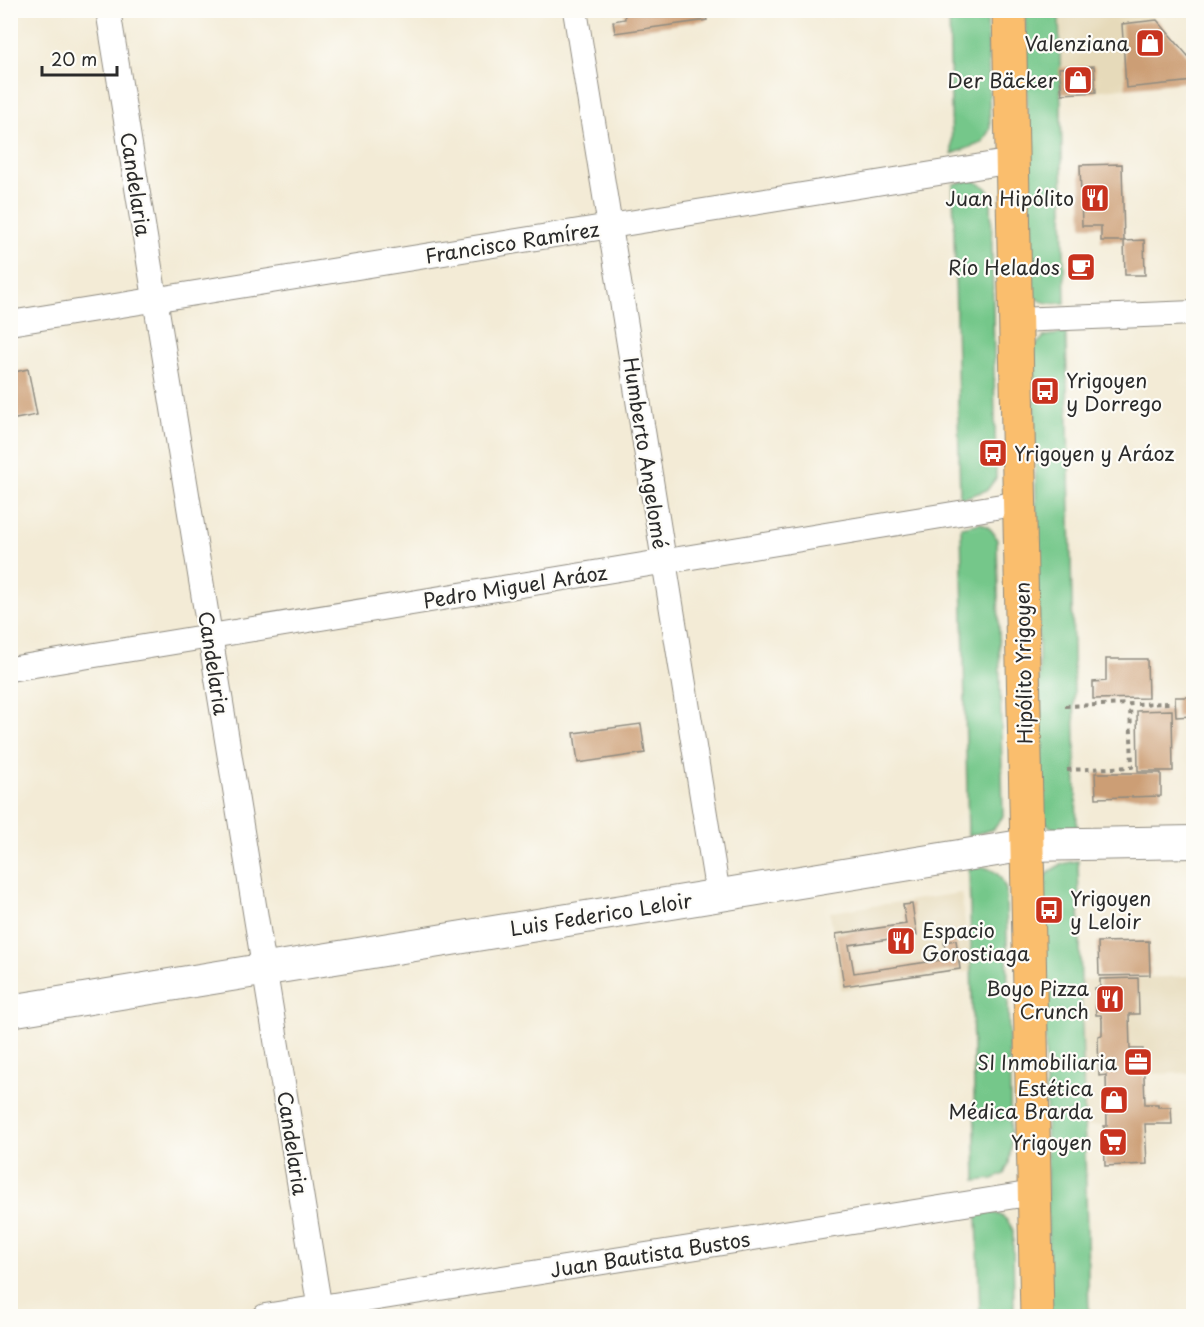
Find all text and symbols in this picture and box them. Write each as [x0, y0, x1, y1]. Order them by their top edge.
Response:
shop icon: Valenziana [1134, 27, 1166, 59]
place label: Valenziana [1024, 28, 1129, 58]
scale bar [42, 39, 117, 77]
text: 20 m [51, 45, 97, 72]
shop icon: Der Bäcker [1062, 64, 1094, 96]
place label: Der Bäcker [947, 65, 1058, 95]
street label: Candelaria [113, 130, 159, 239]
restaurant icon: Juan Hipólito [1079, 182, 1111, 214]
place label: Juan Hipólito [945, 183, 1074, 213]
street label: Francisco Ramírez [423, 213, 601, 271]
cafe icon: Río Helados [1065, 251, 1097, 283]
place label: Río Helados [948, 252, 1060, 282]
street label: Humberto Angelomé [616, 355, 676, 551]
place label: Yrigoyen y Dorrego [1066, 365, 1162, 418]
bus stop icon: Yrigoyen y Dorrego [1029, 375, 1061, 407]
bus stop icon: Yrigoyen y Aráoz [977, 437, 1009, 469]
place label: Yrigoyen y Aráoz [1014, 438, 1174, 468]
street label: Pedro Miguel Aráoz [421, 557, 609, 615]
street label: Hipólito Yrigoyen [1007, 581, 1039, 745]
street label: Candelaria [191, 609, 237, 718]
place label: Yrigoyen y Leloir [1070, 883, 1151, 936]
street label: Luis Federico Leloir [508, 885, 695, 943]
bus stop icon: Yrigoyen y Leloir [1033, 894, 1065, 926]
place label: Espacio Gorostiaga [922, 915, 1030, 968]
restaurant icon: Espacio Gorostiaga [885, 925, 917, 957]
place label: Boyo Pizza Crunch [986, 973, 1090, 1026]
restaurant icon: Boyo Pizza Crunch [1094, 983, 1126, 1015]
office icon: SI Inmobiliaria [1122, 1046, 1154, 1078]
place label: SI Inmobiliaria [977, 1047, 1117, 1077]
place label: Estética Médica Brarda [948, 1073, 1093, 1126]
shop icon: Estética Médica Brarda [1098, 1084, 1130, 1116]
street label: Candelaria [270, 1089, 316, 1198]
supermarket icon: Yrigoyen [1097, 1126, 1129, 1158]
place label: Yrigoyen [1011, 1127, 1092, 1157]
street label: Juan Bautista Bustos [548, 1223, 752, 1285]

